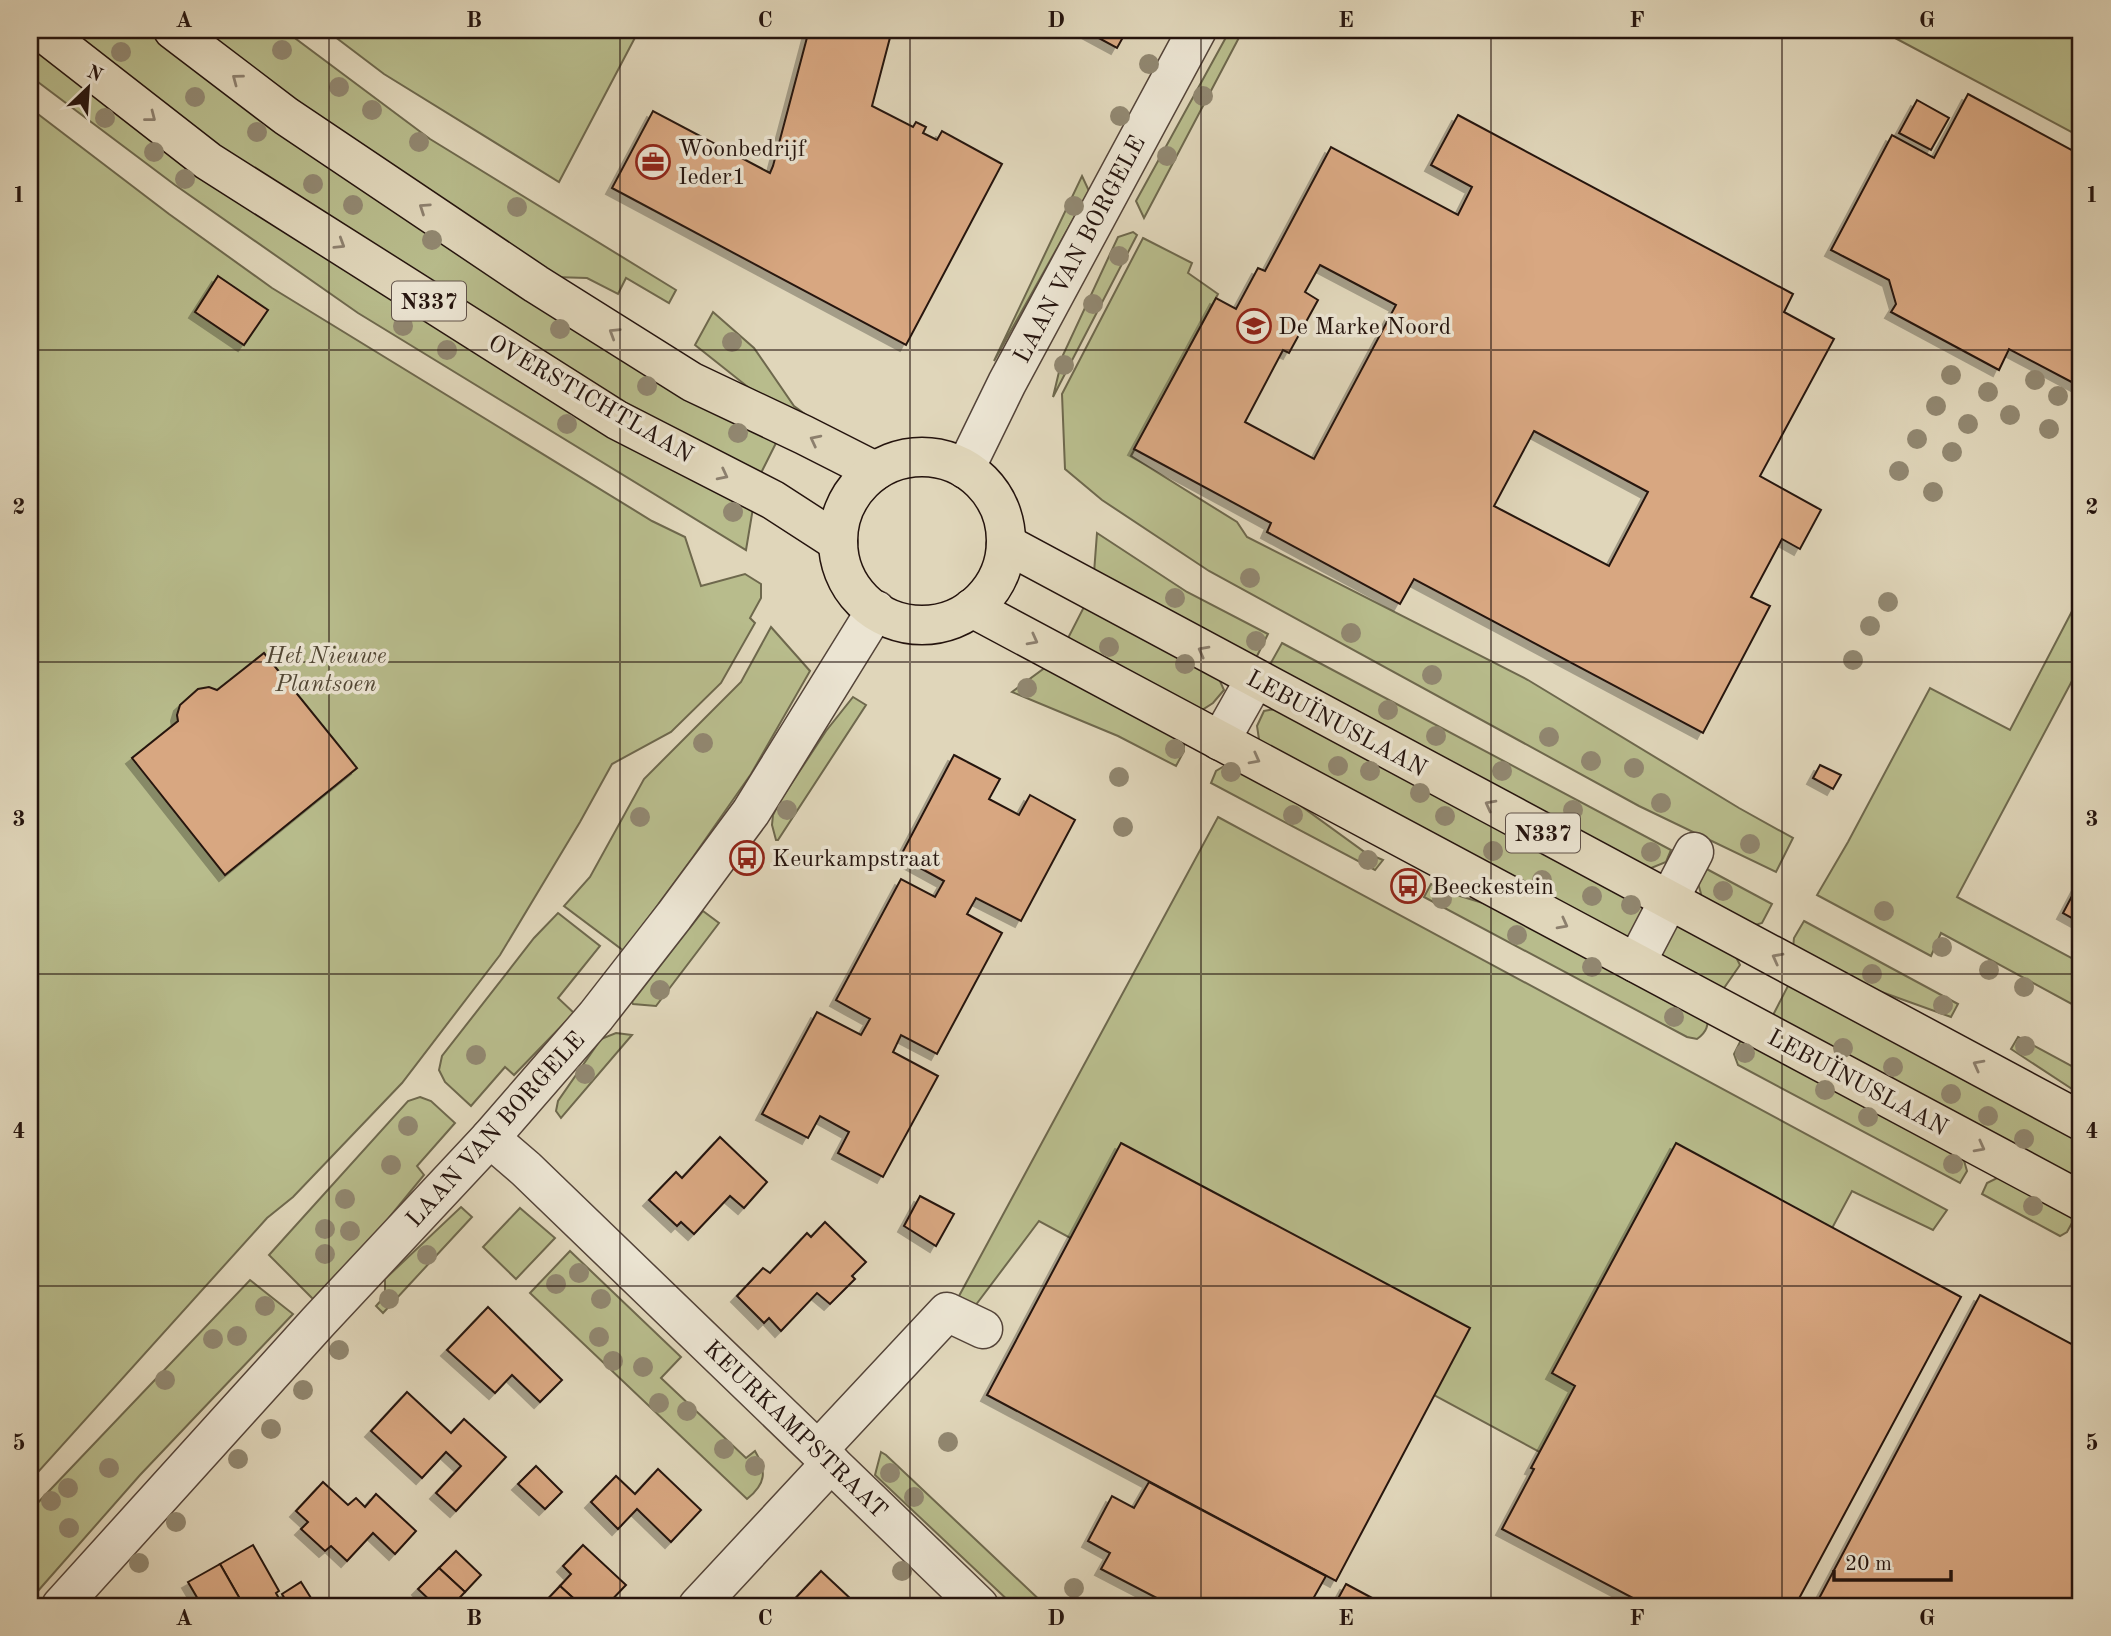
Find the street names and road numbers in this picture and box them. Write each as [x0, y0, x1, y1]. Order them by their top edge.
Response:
street label: LAAN VAN BORGELE [1011, 132, 1151, 368]
road number: N337 [392, 282, 466, 320]
street label: OVERSTICHTLAAN [484, 331, 696, 468]
street label: LEBUÏNUSLAAN [1242, 665, 1431, 782]
road number: N337 [1506, 814, 1580, 852]
street label: LEBUÏNUSLAAN [1763, 1024, 1952, 1141]
street label: LAAN VAN BORGELE [403, 1028, 590, 1233]
street label: KEURKAMPSTRAAT [698, 1337, 891, 1524]

